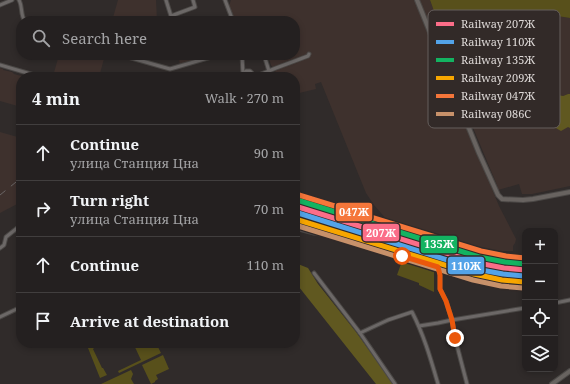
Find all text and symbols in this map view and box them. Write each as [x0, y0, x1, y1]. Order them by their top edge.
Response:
legend [428, 10, 560, 128]
search box [16, 16, 300, 60]
text: Railway 207Ж [461, 16, 535, 31]
icon: search [30, 27, 52, 49]
text: Search here [62, 28, 147, 48]
text: Railway 110Ж [461, 34, 535, 49]
text: Railway 135Ж [461, 52, 535, 67]
text: Railway 209Ж [461, 70, 535, 85]
text: 4 min [32, 87, 80, 110]
text: Railway 047Ж [461, 88, 535, 103]
text: Walk · 270 m [205, 89, 284, 107]
text: Railway 086С [461, 106, 531, 121]
text: Continue [70, 134, 139, 154]
icon: ahead [32, 142, 54, 164]
text: 90 m [254, 144, 284, 162]
text: улица Станция Цна [70, 154, 199, 172]
text: Turn right [70, 190, 149, 210]
icon: right [32, 198, 54, 220]
text: 70 m [254, 200, 284, 218]
line badge: 047Ж [335, 202, 373, 222]
text: 047Ж [339, 204, 370, 219]
text: улица Станция Цна [70, 210, 199, 228]
line badge: 207Ж [362, 223, 400, 242]
text: 207Ж [366, 225, 397, 240]
map controls [522, 228, 558, 372]
button: + [522, 228, 558, 264]
line badge: 135Ж [420, 235, 458, 254]
text: 135Ж [424, 236, 455, 251]
route start [393, 247, 411, 265]
icon: ahead [32, 254, 54, 276]
text: Continue [70, 255, 139, 275]
text: 110 m [247, 256, 284, 274]
line badge: 110Ж [447, 256, 485, 275]
text: 110Ж [451, 258, 482, 273]
button: − [522, 264, 558, 300]
button: locate [522, 300, 558, 336]
icon: arrive [32, 310, 54, 332]
text: Arrive at destination [70, 311, 229, 331]
route end [446, 329, 464, 347]
button: layers [522, 336, 558, 372]

